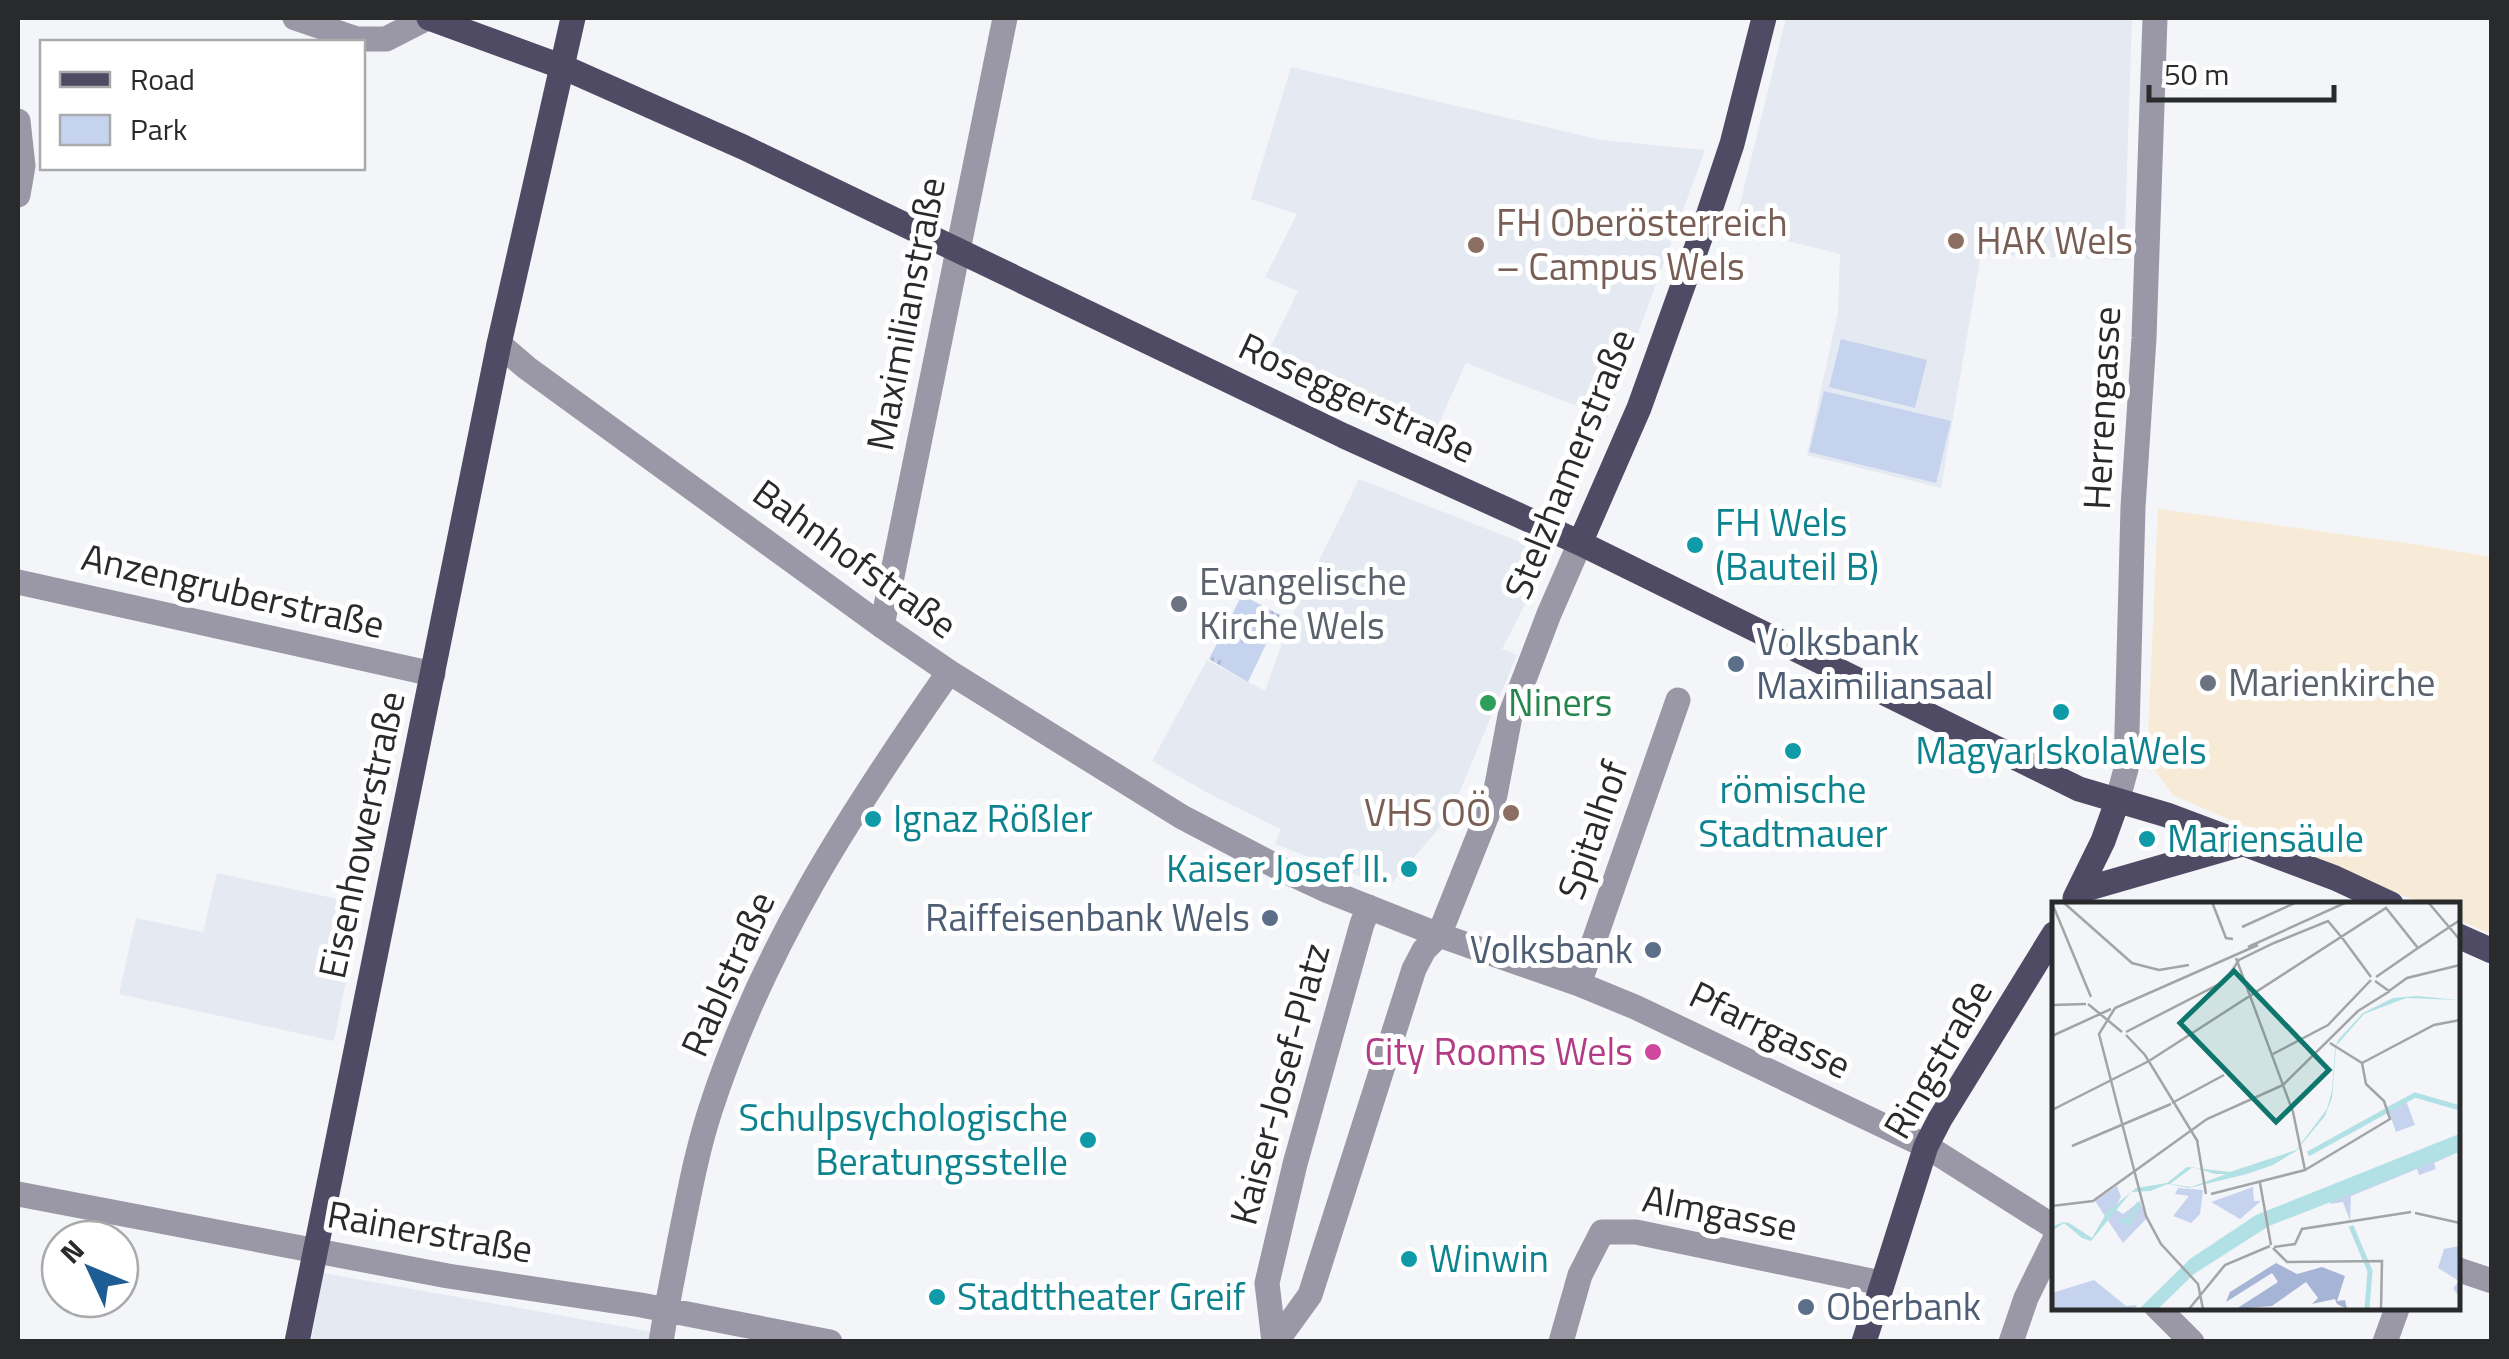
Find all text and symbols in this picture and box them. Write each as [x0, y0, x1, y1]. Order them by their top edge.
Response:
legend [40, 40, 365, 170]
scale bar [2149, 40, 2334, 102]
text: 50 m [2164, 51, 2229, 97]
text: Road [130, 56, 195, 102]
text: Park [130, 106, 187, 152]
street label: Maximilianstraße [850, 172, 960, 455]
place label: FH Oberösterreich – Campus Wels [1496, 193, 1788, 295]
place label: HAK Wels [1976, 211, 2133, 269]
marker: HAK Wels [1945, 230, 1967, 252]
marker: FH Oberösterreich – Campus Wels [1465, 234, 1487, 256]
street label: Herrengasse [2067, 305, 2135, 511]
street label: Roseggerstraße [1229, 317, 1486, 477]
street label: Stelzhamerstraße [1489, 320, 1650, 607]
street label: Bahnhofstraße [741, 464, 970, 652]
place label: FH Wels (Bauteil B) [1715, 493, 1879, 595]
street label: Anzengruberstraße [76, 527, 390, 653]
marker: FH Wels (Bauteil B) [1684, 534, 1706, 556]
place label: Evangelische Kirche Wels [1199, 552, 1407, 654]
marker: Evangelische Kirche Wels [1168, 593, 1190, 615]
place label: Volksbank Maximiliansaal [1756, 612, 1994, 714]
marker: Volksbank Maximiliansaal [1725, 653, 1747, 675]
place label: Marienkirche [2228, 653, 2435, 711]
marker: Marienkirche [2197, 672, 2219, 694]
place label: Niners [1508, 673, 1612, 731]
street label: Eisenhowerstraße [302, 686, 420, 984]
marker: Niners [1477, 692, 1499, 714]
marker: MagyarIskolaWels [2050, 701, 2072, 723]
place label: MagyarIskolaWels [1915, 721, 2207, 779]
marker: römische Stadtmauer [1782, 740, 1804, 762]
street label: Spitalhof [1541, 752, 1643, 907]
place label: römische Stadtmauer [1698, 760, 1888, 862]
place label: VHS OÖ [1364, 783, 1491, 841]
place label: Ignaz Rößler [893, 789, 1093, 847]
marker: VHS OÖ [1500, 802, 1522, 824]
marker: Ignaz Rößler [862, 808, 884, 830]
place label: Mariensäule [2167, 809, 2364, 867]
marker: Mariensäule [2136, 828, 2158, 850]
place label: Kaiser Josef II. [1166, 839, 1389, 897]
marker: Kaiser Josef II. [1398, 858, 1420, 880]
street label: Rablstraße [665, 882, 789, 1066]
place label: Raiffeisenbank Wels [925, 888, 1250, 946]
inset map [2052, 902, 2459, 1309]
marker: Raiffeisenbank Wels [1259, 907, 1281, 929]
place label: Volksbank [1470, 920, 1633, 978]
street label: Kaiser-Josef-Platz [1214, 937, 1344, 1231]
marker: Volksbank [1642, 939, 1664, 961]
street label: Pfarrgasse [1680, 965, 1861, 1093]
street label: Ringstraße [1868, 968, 2006, 1149]
place label: City Rooms Wels [1364, 1022, 1633, 1080]
marker: City Rooms Wels [1642, 1041, 1664, 1063]
place label: Schulpsychologische Beratungsstelle [739, 1088, 1068, 1190]
marker: Schulpsychologische Beratungsstelle [1077, 1129, 1099, 1151]
street label: Almgasse [1638, 1169, 1802, 1255]
street label: Rainerstraße [323, 1184, 537, 1278]
north arrow [40, 1219, 140, 1319]
text: N [49, 1229, 94, 1273]
place label: Winwin [1429, 1229, 1549, 1287]
marker: Winwin [1398, 1248, 1420, 1270]
place label: Stadttheater Greif [957, 1267, 1246, 1325]
place label: Oberbank [1826, 1277, 1981, 1335]
marker: Stadttheater Greif [926, 1286, 948, 1308]
marker: Oberbank [1795, 1296, 1817, 1318]

